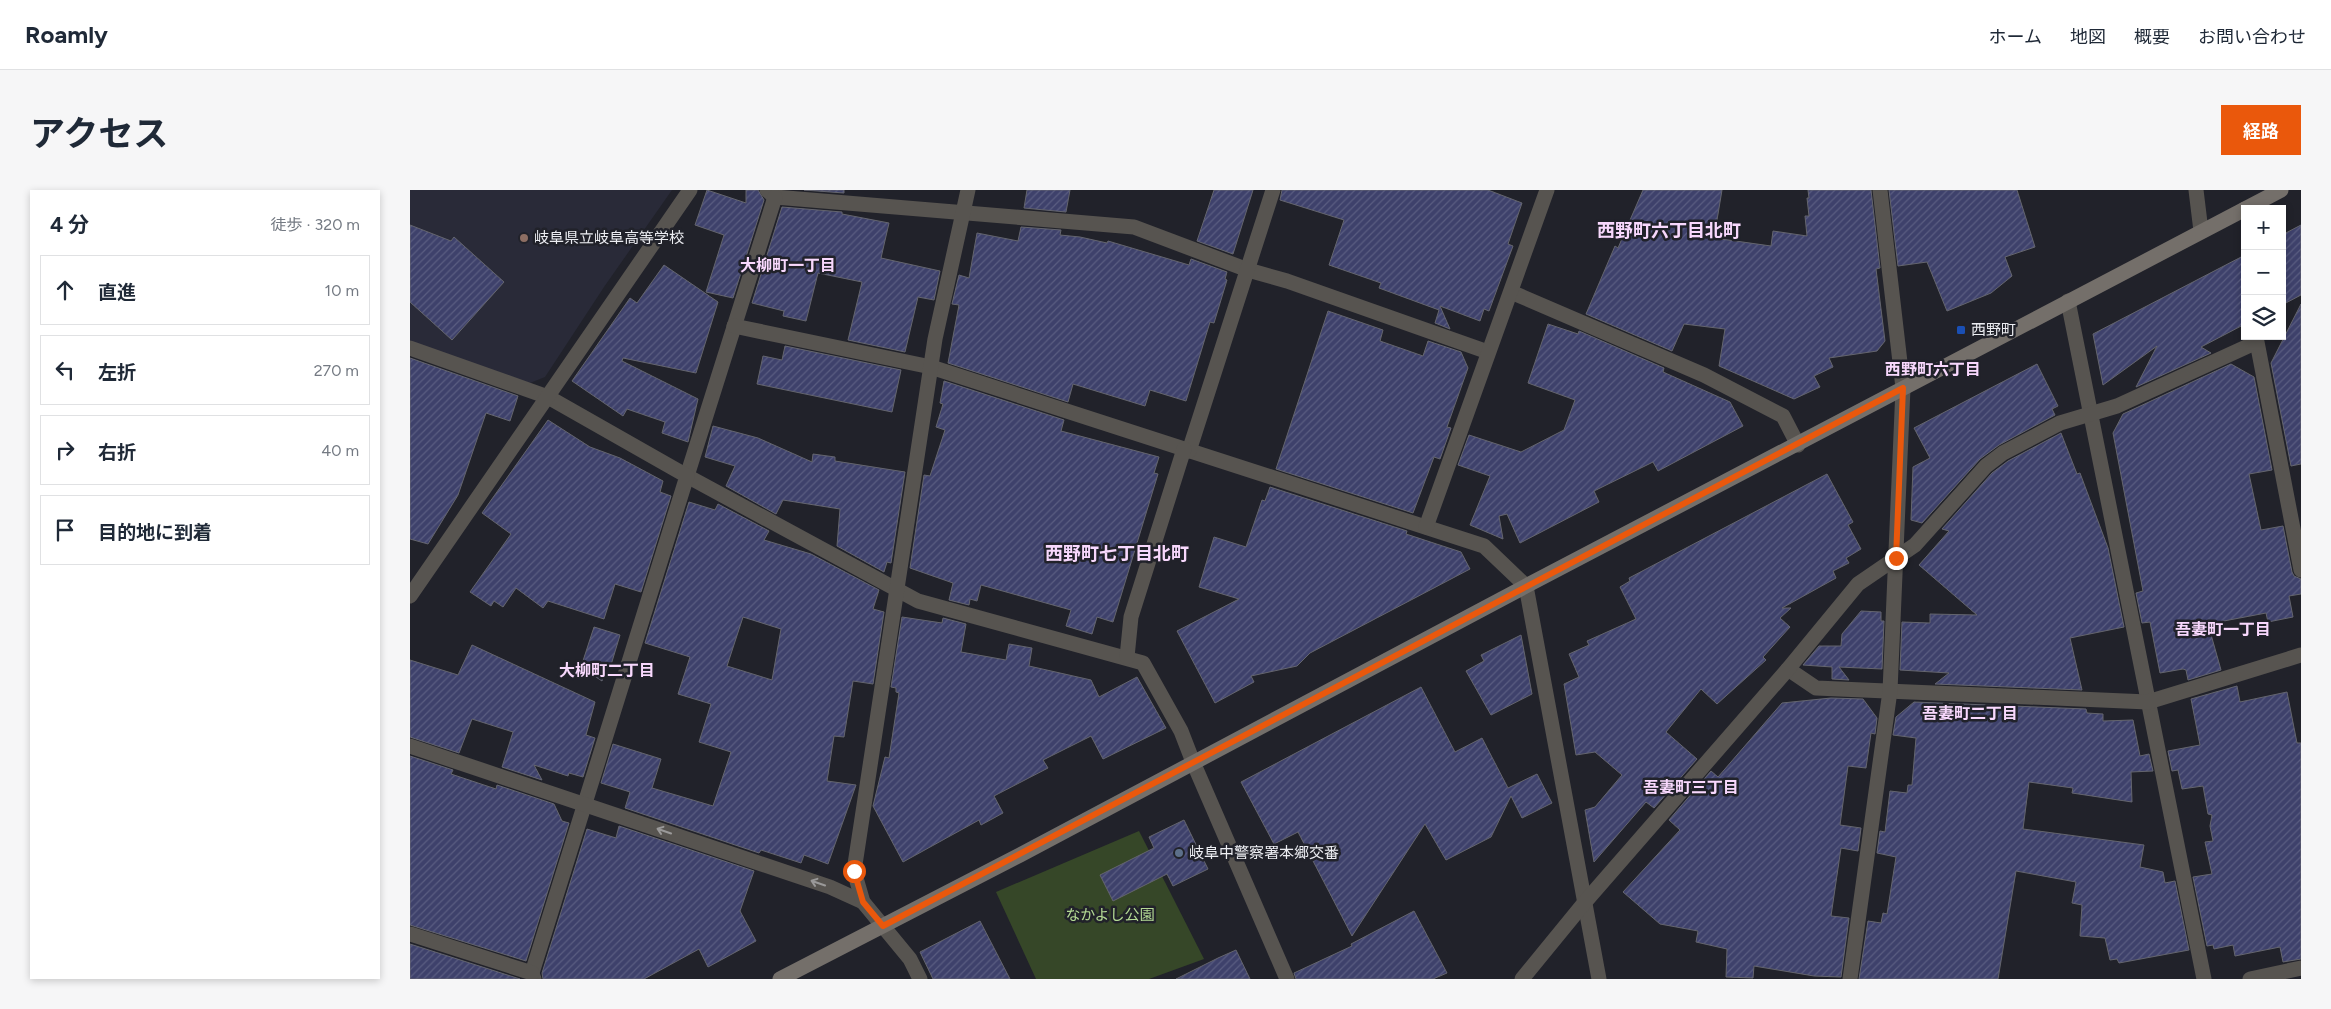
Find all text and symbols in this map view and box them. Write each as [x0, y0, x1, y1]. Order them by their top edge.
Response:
text: Roamly [25, 20, 108, 49]
text: ホーム [1989, 26, 2042, 48]
text: 地図 [2070, 26, 2106, 48]
text: 概要 [2134, 26, 2170, 48]
text: お問い合わせ [2198, 26, 2306, 48]
button: 経路 [2221, 105, 2301, 155]
text: アクセス [30, 113, 168, 155]
map controls [2241, 205, 2286, 340]
button: + [2241, 205, 2286, 250]
text: 4 分 [50, 212, 89, 237]
text: 徒歩 · 320 m [271, 215, 360, 234]
district label: 西野町六丁目北町 [1597, 220, 1741, 242]
place label: 岐阜県立岐阜高等学校 [534, 229, 684, 247]
marker: 岐阜県立岐阜高等学校 [518, 232, 530, 244]
button: − [2241, 250, 2286, 295]
district label: 大柳町一丁目 [740, 256, 836, 275]
icon: ahead [51, 276, 79, 304]
text: 直進 [98, 281, 136, 304]
text: 10 m [325, 281, 359, 300]
button: layers [2241, 295, 2286, 340]
place label: 西野町 [1971, 321, 2016, 339]
marker: 西野町 [1955, 324, 1967, 336]
icon: left [51, 356, 79, 384]
district label: 西野町六丁目 [1885, 360, 1981, 379]
text: 左折 [98, 361, 136, 384]
text: 270 m [314, 361, 359, 380]
icon: right [51, 436, 79, 464]
text: 右折 [98, 441, 136, 464]
text: 40 m [321, 441, 359, 460]
icon: arrive [51, 516, 79, 544]
text: 目的地に到着 [98, 521, 212, 544]
district label: 西野町七丁目北町 [1045, 543, 1189, 565]
route end [1885, 547, 1908, 570]
district label: 吾妻町一丁目 [2175, 620, 2271, 639]
district label: 大柳町二丁目 [559, 661, 655, 680]
district label: 吾妻町二丁目 [1922, 704, 2018, 723]
district label: 吾妻町三丁目 [1643, 778, 1739, 797]
one-way arrow [657, 826, 673, 835]
place label: 岐阜中警察署本郷交番 [1189, 844, 1339, 862]
marker: 岐阜中警察署本郷交番 [1173, 847, 1185, 859]
route start [843, 860, 866, 883]
one-way arrow [811, 878, 827, 887]
park label: なかよし公園 [1065, 906, 1155, 924]

